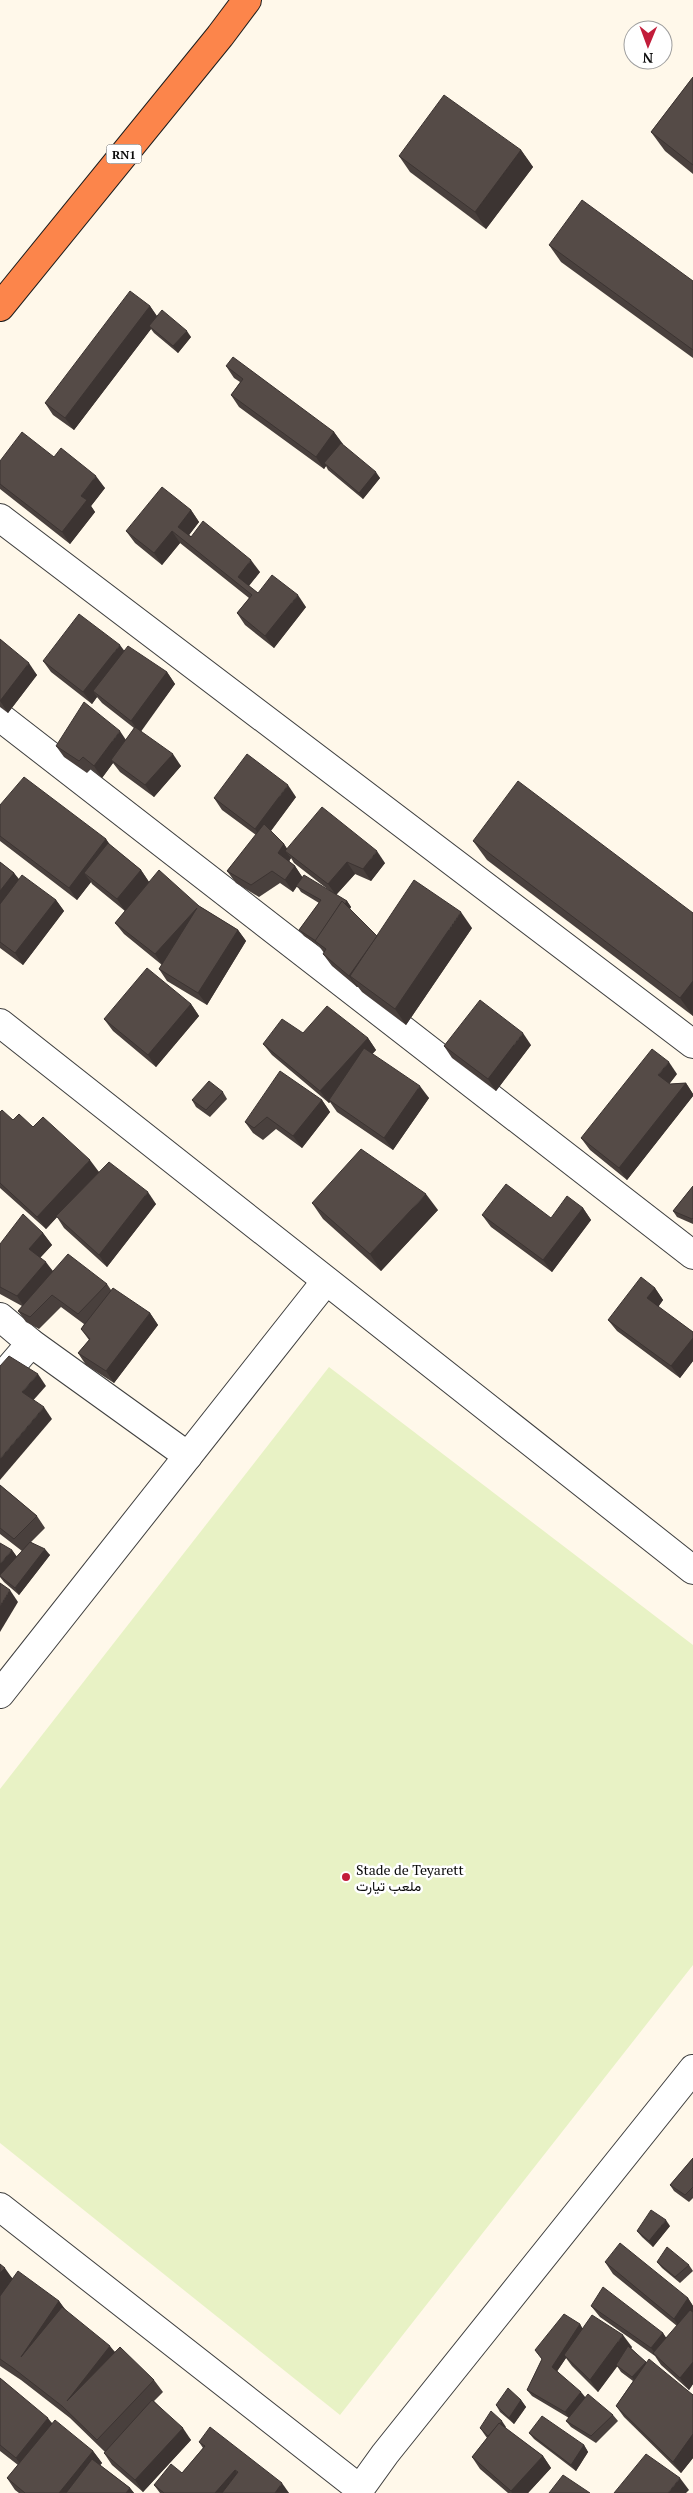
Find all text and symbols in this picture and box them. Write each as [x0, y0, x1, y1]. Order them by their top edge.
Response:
north arrow [623, 20, 673, 70]
text: N [642, 49, 653, 68]
road number: RN1 [106, 144, 142, 164]
place label: Stade de Teyarett ملعب تيارت [356, 1860, 465, 1895]
marker: Stade de Teyarett ملعب تيارت [340, 1871, 352, 1883]

